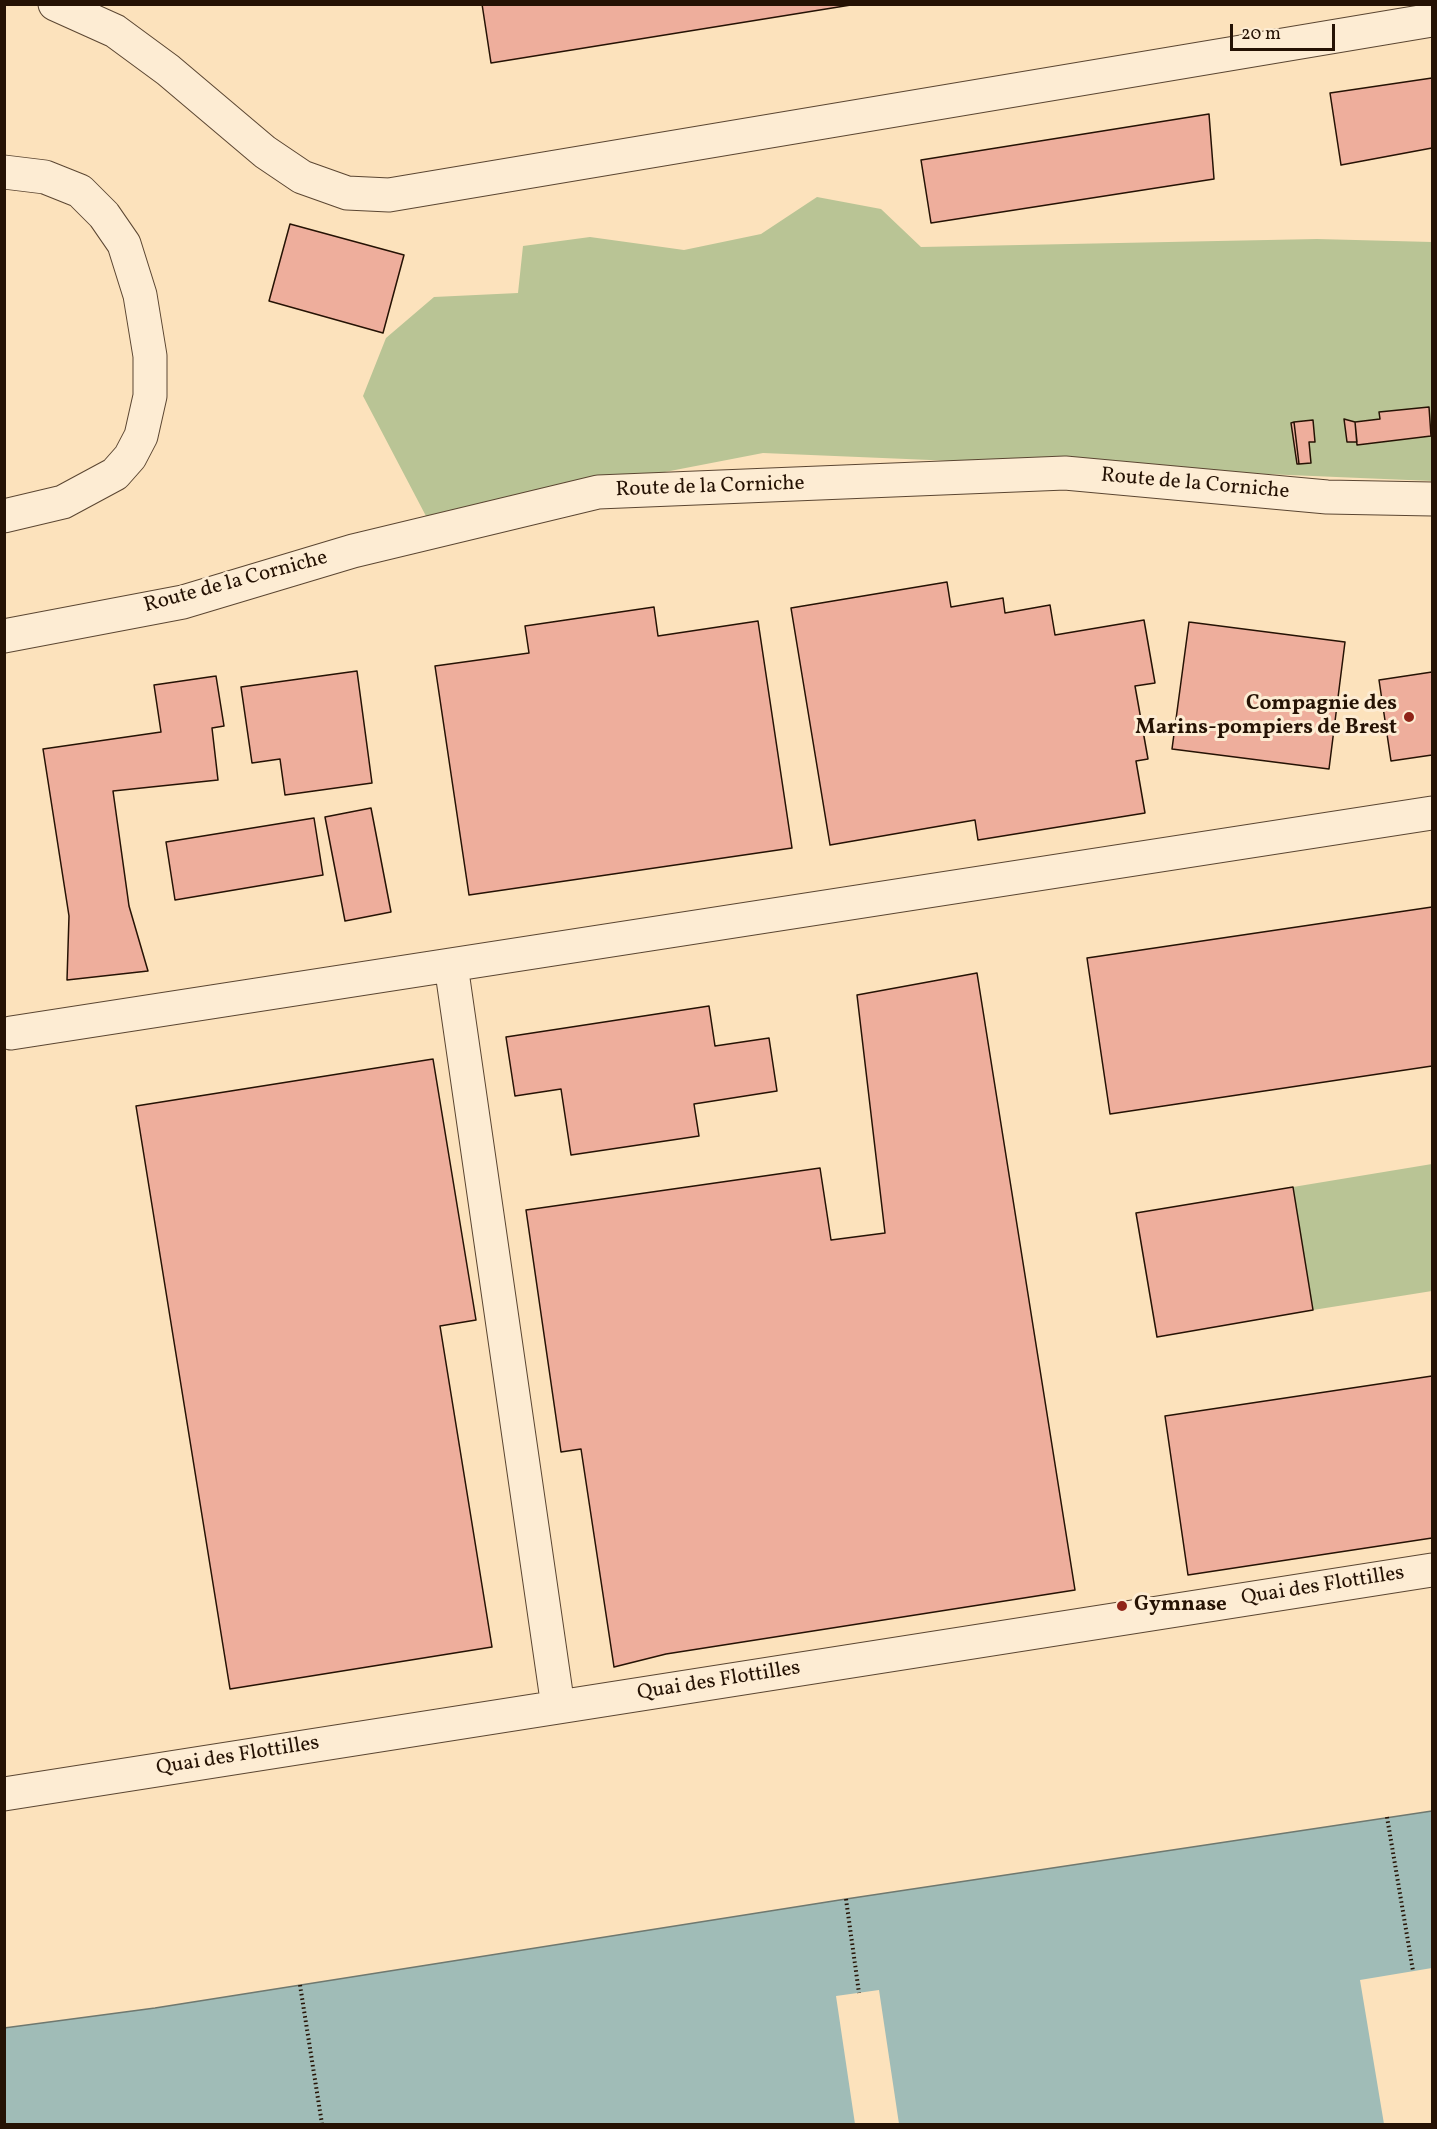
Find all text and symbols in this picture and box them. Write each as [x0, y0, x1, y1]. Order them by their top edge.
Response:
scale bar [1233, 12, 1338, 50]
text: 20 m [1241, 22, 1281, 47]
street label: Route de la Corniche [1100, 464, 1290, 506]
street label: Route de la Corniche [615, 472, 805, 504]
street label: Route de la Corniche [141, 546, 331, 620]
place label: Compagnie des Marins-pompiers de Brest [1135, 692, 1397, 742]
marker: Compagnie des Marins-pompiers de Brest [1402, 710, 1416, 724]
street label: Quai des Flottilles [1240, 1562, 1406, 1612]
place label: Gymnase [1134, 1593, 1227, 1619]
marker: Gymnase [1115, 1599, 1129, 1613]
street label: Quai des Flottilles [636, 1657, 802, 1707]
street label: Quai des Flottilles [155, 1732, 321, 1782]

